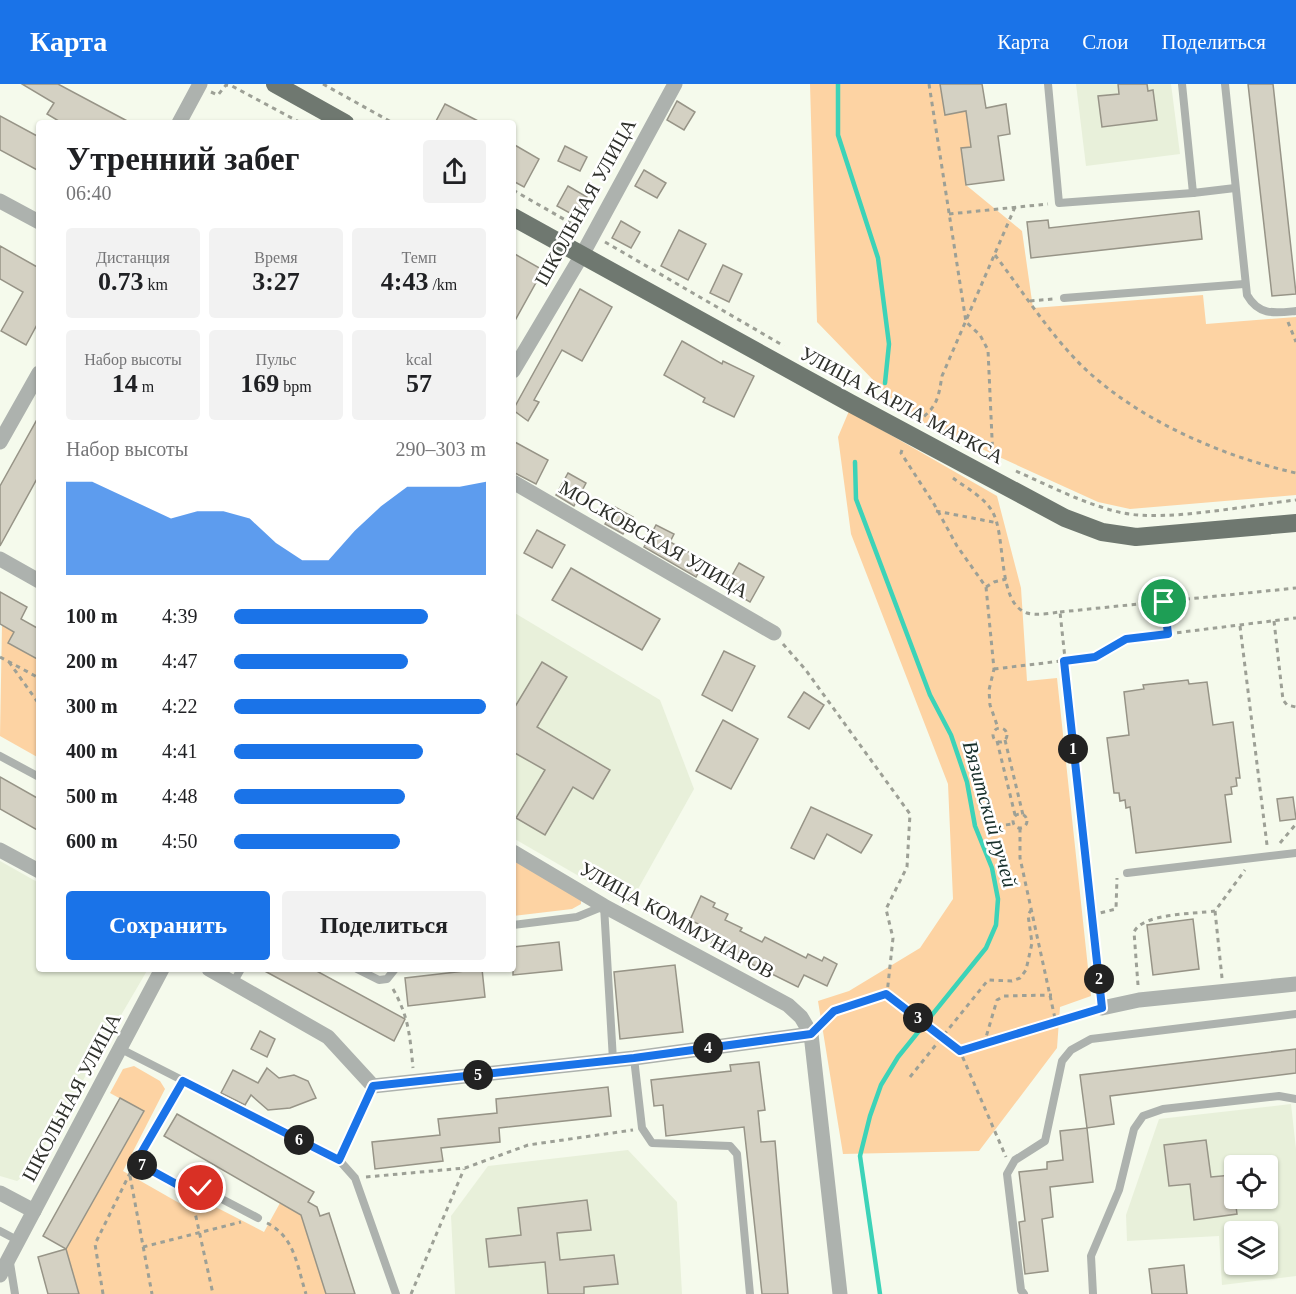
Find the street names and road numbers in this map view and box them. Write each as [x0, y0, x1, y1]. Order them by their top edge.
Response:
street label: ШКОЛЬНАЯ УЛИЦА [530, 114, 641, 290]
street label: УЛИЦА КАРЛА МАРКСА [796, 342, 1008, 469]
street label: МОСКОВСКАЯ УЛИЦА [555, 476, 753, 603]
street label: УЛИЦА КОММУНАРОВ [575, 857, 778, 984]
street label: ШКОЛЬНАЯ УЛИЦА [17, 1009, 126, 1185]

